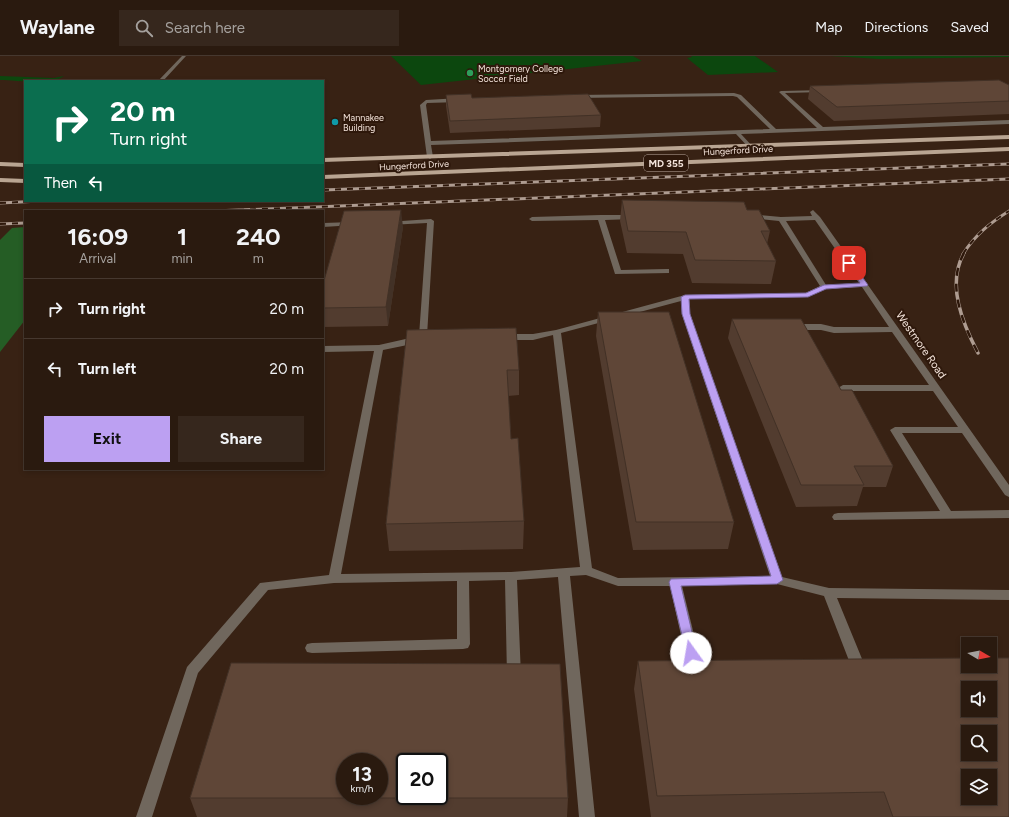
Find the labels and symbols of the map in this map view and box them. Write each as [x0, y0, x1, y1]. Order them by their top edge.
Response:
place label: Montgomery College Soccer Field [478, 63, 563, 84]
marker: Montgomery College Soccer Field [465, 68, 475, 78]
place label: Mannakee Building [343, 112, 384, 133]
marker: Mannakee Building [330, 117, 340, 127]
street label: Hungerford Drive [703, 143, 773, 157]
road number: MD 355 [644, 155, 688, 171]
street label: Hungerford Drive [379, 158, 449, 172]
pin [832, 246, 866, 280]
street label: Westmore Road [893, 309, 949, 381]
position arrow [670, 632, 712, 674]
north arrow [961, 637, 997, 673]
speed limit sign: 20 [396, 753, 448, 805]

